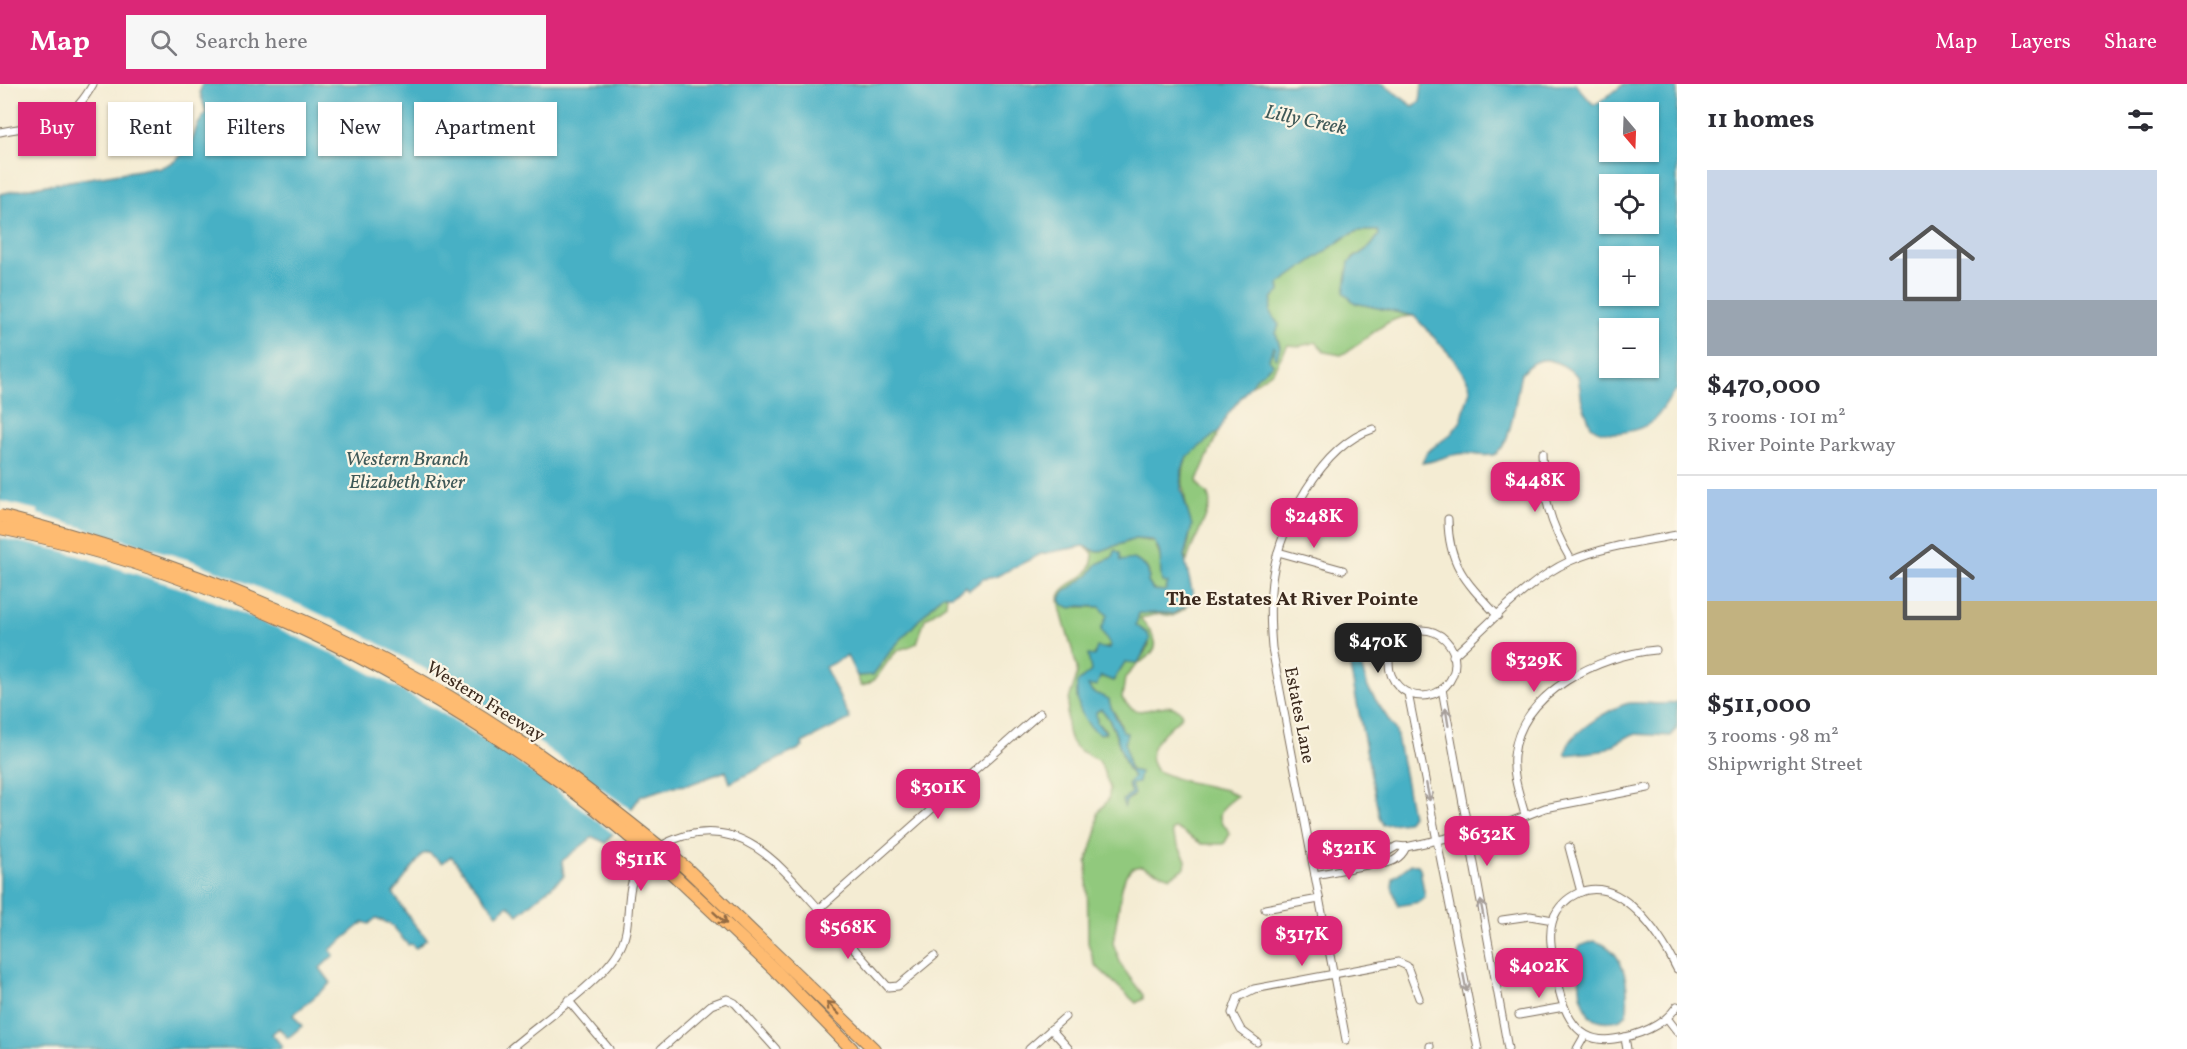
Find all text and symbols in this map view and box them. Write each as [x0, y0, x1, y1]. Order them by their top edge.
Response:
search box [126, 15, 546, 69]
text: Map [30, 23, 90, 62]
icon: search [147, 26, 180, 59]
text: Search here [195, 27, 308, 58]
text: Map [1935, 28, 1977, 57]
text: Layers [2010, 28, 2071, 57]
text: Share [2104, 28, 2157, 57]
water label: Lilly Creek [1262, 99, 1349, 143]
chip: Buy [18, 102, 96, 156]
chip: Rent [108, 102, 193, 156]
chip: Filters [205, 102, 306, 156]
chip: New [318, 102, 402, 156]
chip: Apartment [414, 102, 557, 156]
north arrow [1599, 102, 1659, 162]
map controls [1599, 102, 1659, 378]
text: 11 homes [1707, 102, 1814, 138]
icon: filters [2124, 104, 2157, 137]
button: locate [1599, 174, 1659, 234]
icon: home [1878, 209, 1986, 317]
button: + [1599, 246, 1659, 306]
button: − [1599, 318, 1659, 378]
text: $470,000 [1707, 368, 1821, 404]
text: 3 rooms · 101 m² [1707, 404, 1846, 432]
text: River Pointe Parkway [1707, 432, 1896, 460]
water label: Western Branch Elizabeth River [345, 446, 469, 497]
pin: $448K [1493, 462, 1577, 513]
text: $448K [1505, 467, 1565, 495]
pin: $248K [1272, 498, 1356, 549]
text: $248K [1285, 503, 1343, 531]
icon: home [1878, 528, 1986, 636]
district label: The Estates At River Pointe [1166, 586, 1418, 614]
pin: $470K [1336, 623, 1420, 674]
text: $470K [1349, 628, 1407, 656]
pin: $329K [1492, 642, 1576, 693]
text: $329K [1505, 647, 1563, 675]
street label: Western Freeway [421, 656, 549, 749]
street label: Estates Lane [1277, 665, 1320, 766]
text: $511,000 [1707, 687, 1811, 723]
one-way arrow [1441, 708, 1452, 728]
text: 3 rooms · 98 m² [1707, 723, 1839, 751]
text: Shipwright Street [1707, 751, 1863, 779]
pin: $301K [896, 769, 980, 820]
text: $301K [910, 774, 966, 802]
one-way arrow [1423, 782, 1434, 801]
pin: $632K [1445, 816, 1529, 867]
text: $632K [1458, 821, 1516, 849]
pin: $321K [1307, 830, 1391, 881]
text: $321K [1322, 835, 1376, 863]
pin: $511K [599, 841, 683, 892]
text: $511K [615, 846, 667, 874]
one-way arrow [1476, 900, 1487, 919]
pin: $568K [806, 909, 890, 960]
one-way arrow [713, 911, 728, 925]
text: $568K [819, 914, 877, 942]
pin: $317K [1260, 916, 1344, 967]
text: $317K [1275, 921, 1329, 949]
pin: $402K [1497, 948, 1581, 999]
text: $402K [1509, 953, 1569, 981]
one-way arrow [1460, 973, 1471, 993]
one-way arrow [825, 1001, 840, 1015]

